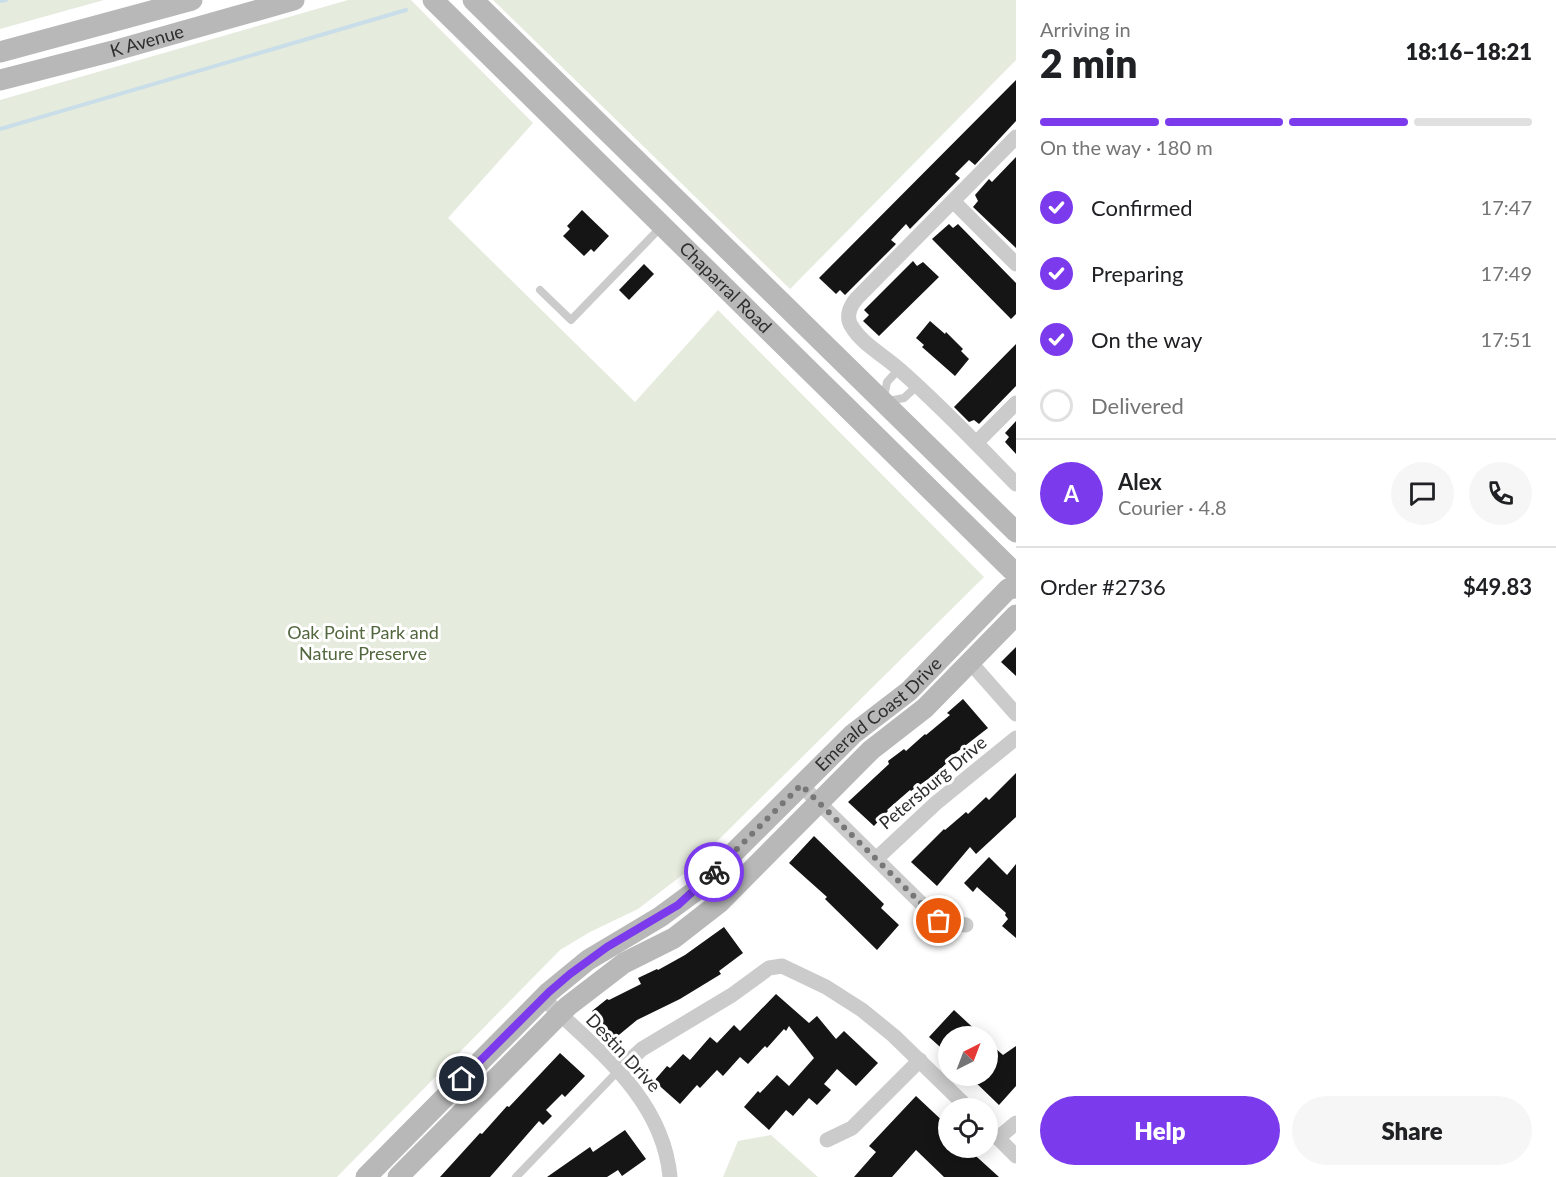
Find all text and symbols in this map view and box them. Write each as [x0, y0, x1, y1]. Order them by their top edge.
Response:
text: Arriving in [1040, 17, 1131, 41]
street label: K Avenue [107, 20, 186, 61]
text: 18:16–18:21 [1406, 38, 1532, 65]
text: 2 min [1040, 40, 1137, 86]
text: On the way · 180 m [1040, 135, 1213, 159]
icon: check [1040, 191, 1073, 224]
text: Confirmed [1091, 194, 1193, 221]
text: 17:47 [1481, 195, 1532, 219]
street label: Chaparral Road [675, 237, 777, 337]
icon: check [1040, 257, 1073, 290]
text: Preparing [1091, 260, 1183, 287]
text: 17:49 [1481, 261, 1532, 285]
icon: check [1040, 323, 1073, 356]
text: On the way [1091, 326, 1202, 353]
text: 17:51 [1481, 327, 1532, 351]
text: Delivered [1091, 392, 1184, 419]
button: chat [1391, 462, 1454, 525]
button: phone [1469, 462, 1532, 525]
text: Alex [1118, 468, 1162, 495]
text: A [1064, 480, 1079, 507]
text: Courier · 4.8 [1118, 495, 1227, 519]
text: Order #2736 [1040, 573, 1166, 600]
text: $49.83 [1463, 573, 1532, 600]
park label: Oak Point Park and Nature Preserve [287, 621, 439, 664]
street label: Emerald Coast Drive [810, 652, 946, 775]
street label: Petersburg Drive [874, 731, 990, 834]
courier [684, 842, 744, 902]
icon: bike [698, 856, 731, 889]
pin [913, 895, 964, 946]
icon: bag [922, 904, 955, 937]
street label: Destin Drive [582, 1008, 666, 1096]
north arrow [938, 1026, 998, 1086]
map controls [938, 1026, 998, 1158]
pin [436, 1053, 487, 1104]
icon: home [445, 1062, 478, 1095]
button: Help [1040, 1096, 1280, 1165]
button: Share [1292, 1096, 1532, 1165]
button: locate [938, 1098, 998, 1158]

